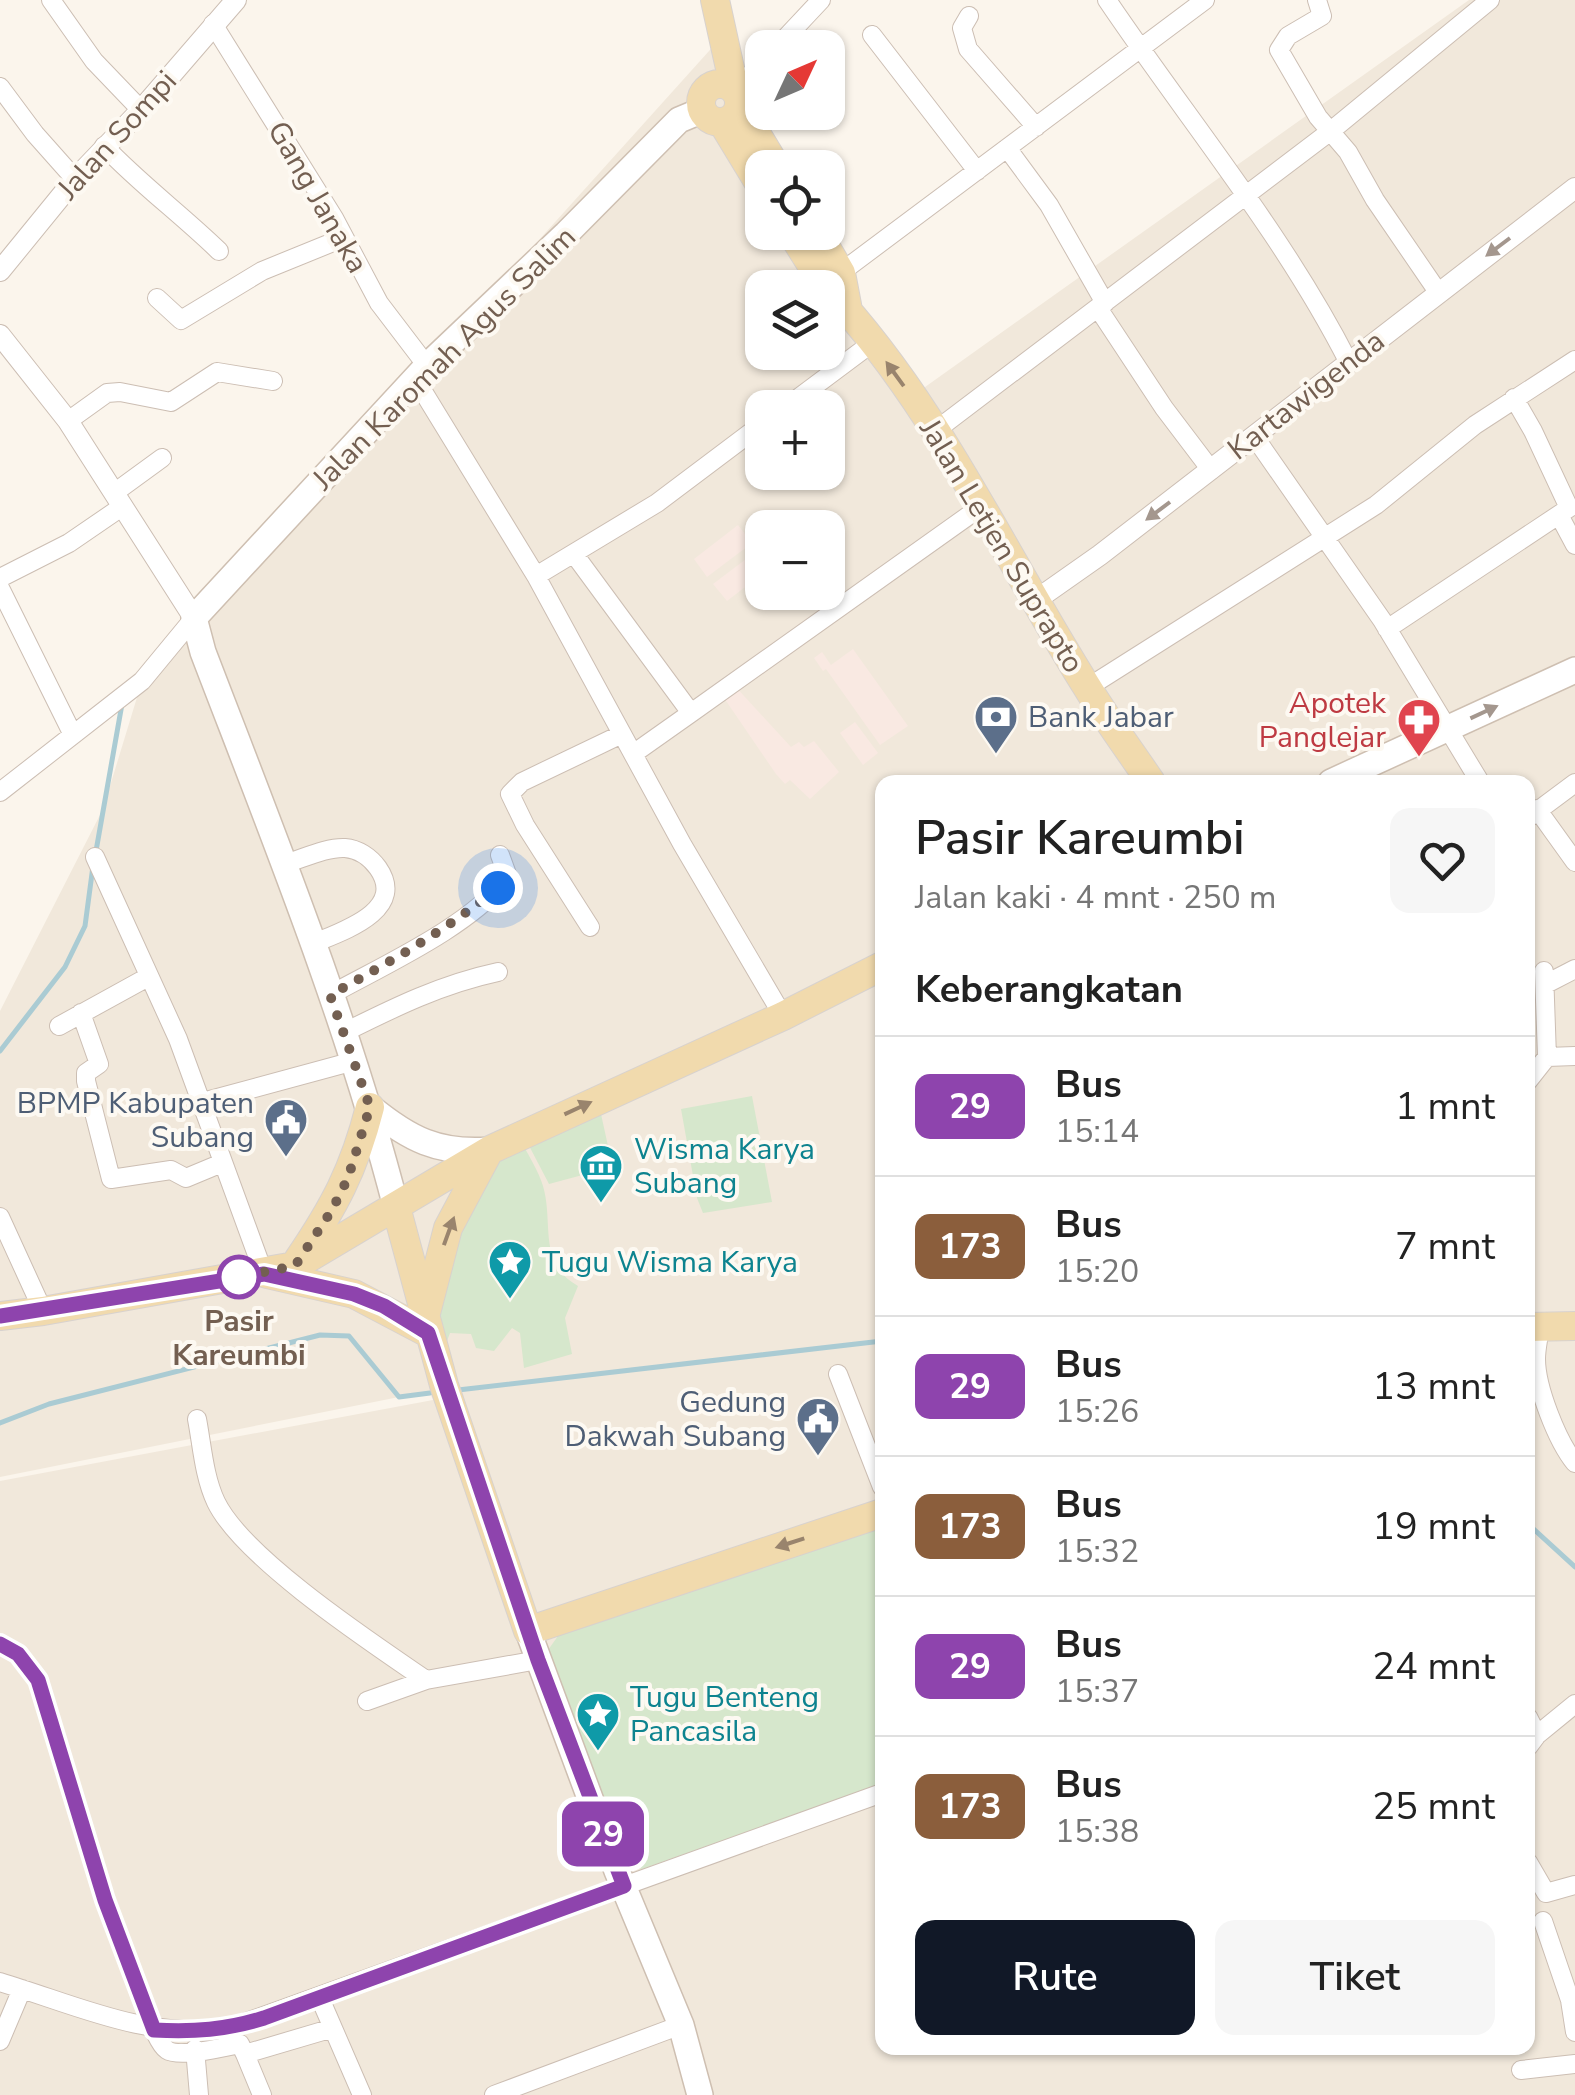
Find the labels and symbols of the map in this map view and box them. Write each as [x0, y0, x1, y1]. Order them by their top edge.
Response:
north arrow [745, 30, 845, 130]
street label: Jalan Sompi [48, 62, 186, 209]
street label: Gang Janaka [257, 114, 378, 281]
street label: Jalan Karomah Agus Salim [303, 217, 585, 500]
one-way arrow [1485, 236, 1511, 257]
street label: Kartawigenda [1219, 321, 1393, 470]
one-way arrow [885, 361, 905, 388]
street label: Jalan Letjen Suprapto [909, 411, 1094, 681]
one-way arrow [1145, 500, 1171, 520]
place label: Apotek Panglejar [1259, 683, 1387, 758]
bank icon: Bank Jabar [973, 694, 1019, 755]
place label: Bank Jabar [1028, 697, 1174, 738]
pharmacy icon: Apotek Panglejar [1396, 697, 1442, 758]
one-way arrow [1469, 704, 1498, 721]
your location [473, 863, 523, 913]
place label: BPMP Kabupaten Subang [17, 1083, 254, 1158]
public building icon: BPMP Kabupaten Subang [263, 1097, 309, 1158]
one-way arrow [564, 1100, 593, 1117]
place label: Wisma Karya Subang [634, 1129, 815, 1204]
museum icon: Wisma Karya Subang [578, 1143, 624, 1204]
one-way arrow [442, 1215, 457, 1245]
place icon: Tugu Wisma Karya [487, 1239, 533, 1300]
place label: Tugu Wisma Karya [542, 1242, 798, 1283]
marker: Pasir Kareumbi [218, 1256, 260, 1298]
place label: Pasir Kareumbi [172, 1301, 306, 1376]
place label: Gedung Dakwah Subang [564, 1382, 786, 1457]
public building icon: Gedung Dakwah Subang [795, 1396, 841, 1457]
one-way arrow [774, 1536, 804, 1551]
place label: Tugu Benteng Pancasila [630, 1677, 819, 1752]
place icon: Tugu Benteng Pancasila [575, 1691, 621, 1752]
line badge: 29 [558, 1802, 648, 1866]

